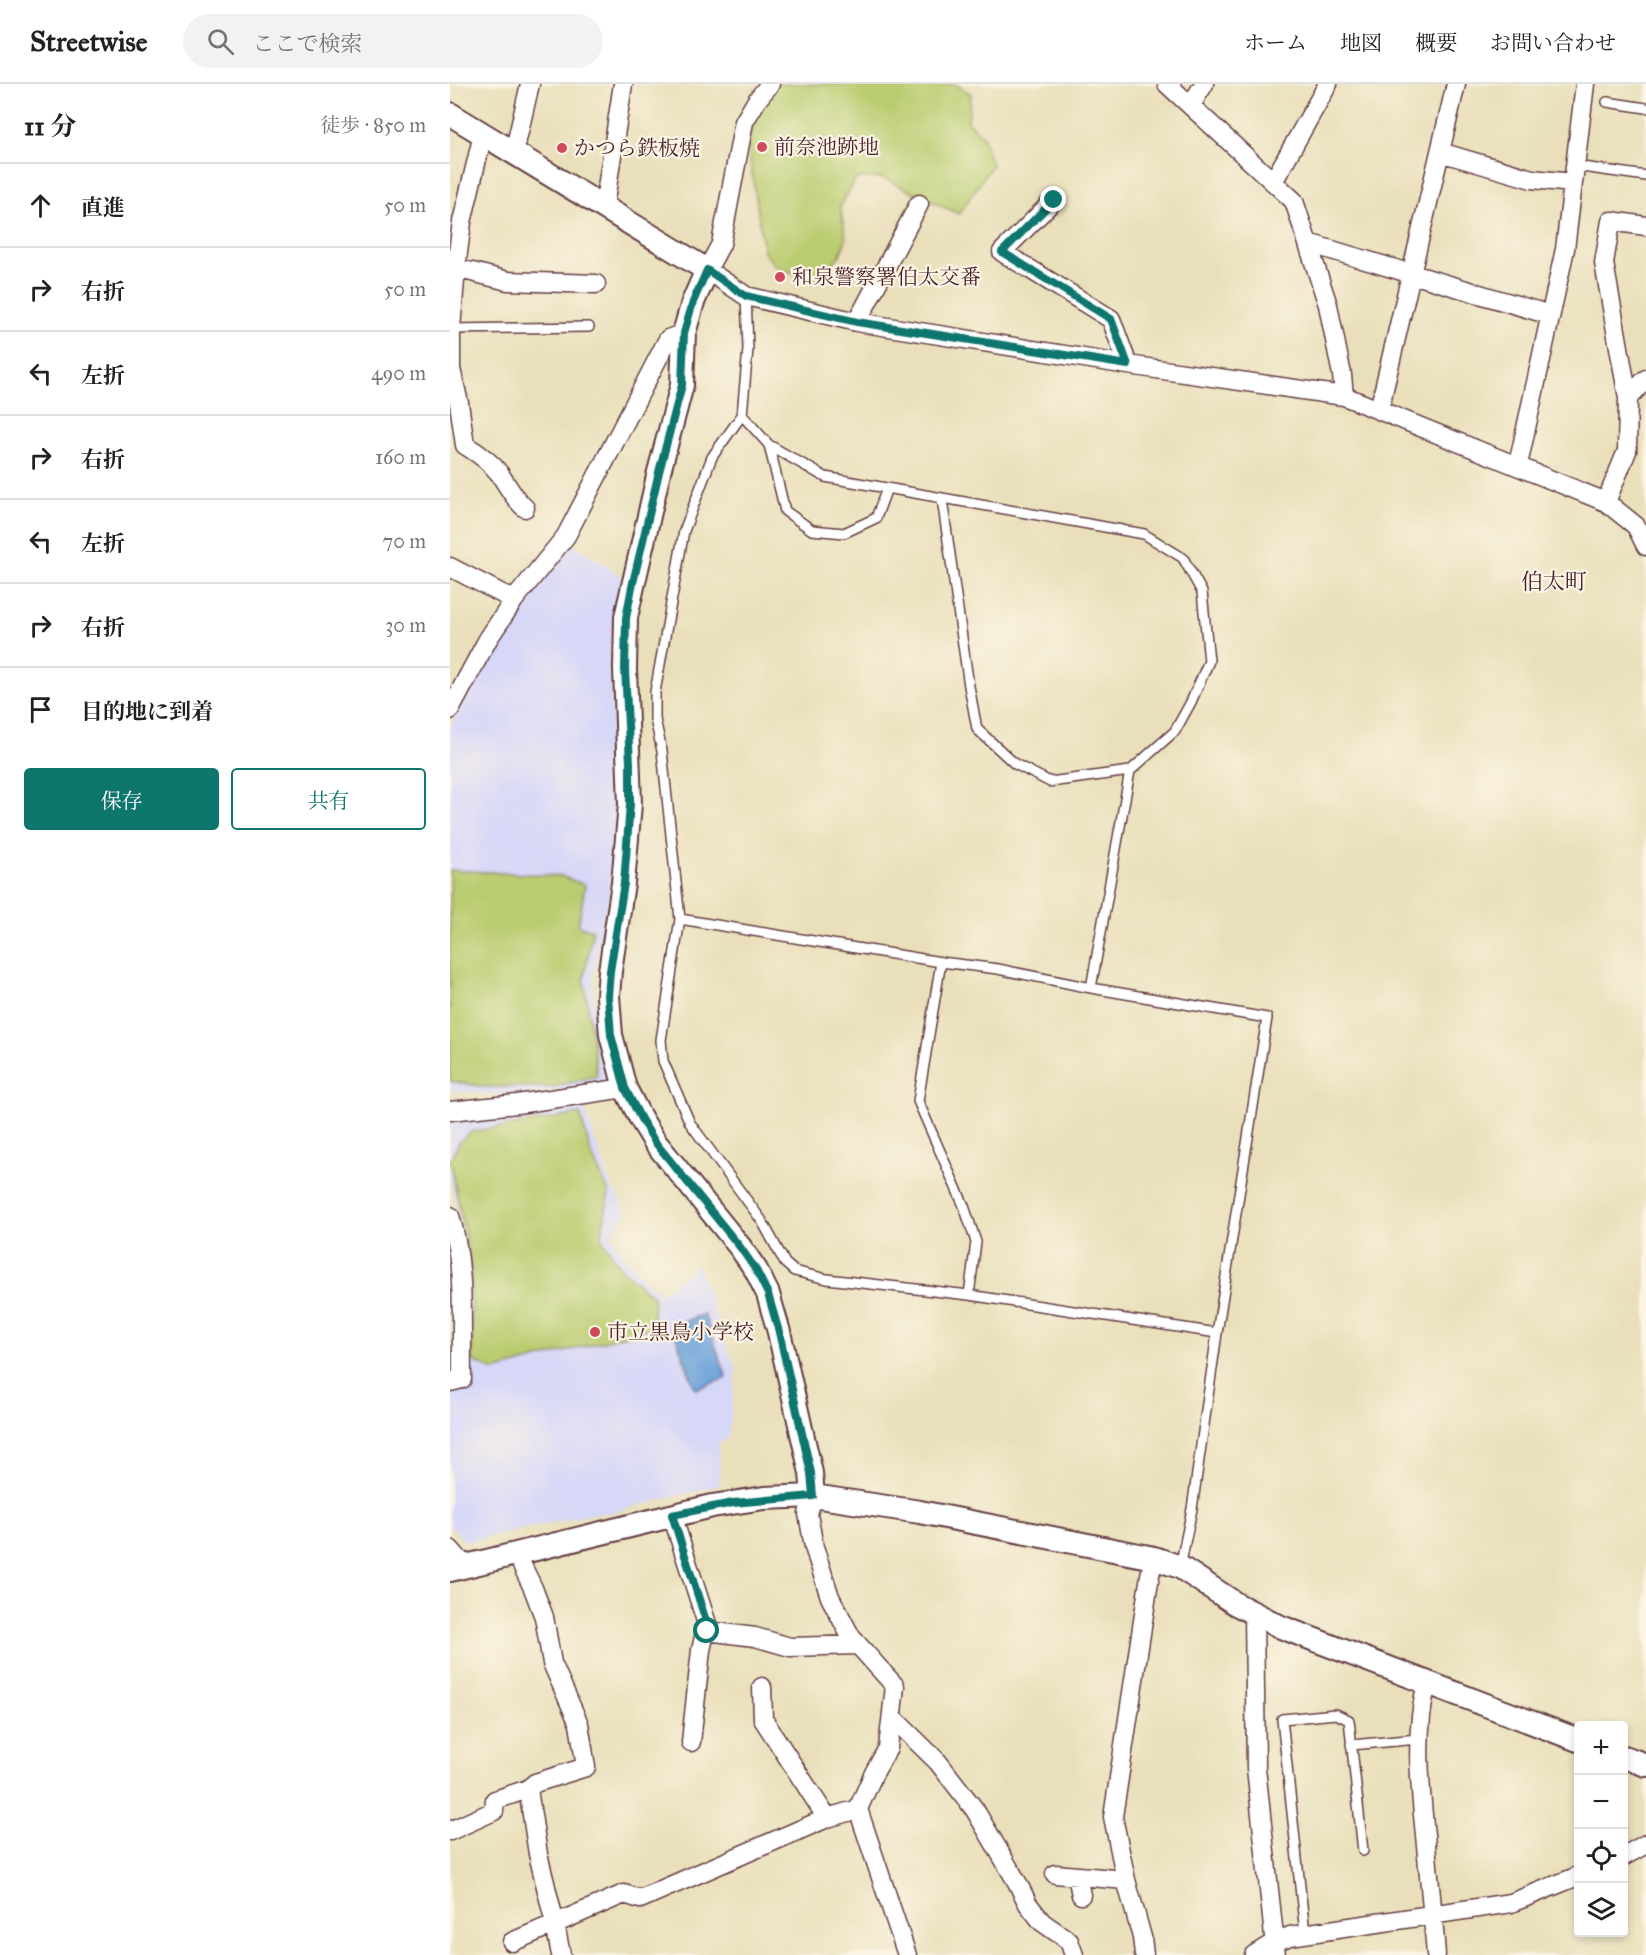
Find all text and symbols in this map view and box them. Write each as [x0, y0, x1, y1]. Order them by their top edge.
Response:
search box [183, 14, 603, 68]
text: Streetwise [30, 24, 147, 59]
icon: search [204, 25, 237, 58]
text: ここで検索 [252, 30, 362, 57]
text: ホーム [1244, 30, 1307, 56]
text: 地図 [1340, 30, 1382, 56]
text: 概要 [1415, 30, 1457, 56]
text: お問い合わせ [1490, 30, 1616, 56]
text: 11 分 [24, 110, 76, 142]
text: 徒歩 · 850 m [320, 113, 426, 137]
place label: 前奈池跡地 [774, 134, 879, 160]
place label: かつら鉄板焼 [574, 135, 700, 161]
marker: 前奈池跡地 [755, 140, 769, 154]
marker: かつら鉄板焼 [555, 141, 569, 155]
route end [1040, 186, 1066, 212]
icon: ahead [24, 189, 57, 222]
text: 50 m [384, 193, 426, 217]
text: 直進 [81, 194, 125, 221]
place label: 和泉警察署伯太交番 [792, 264, 981, 290]
marker: 和泉警察署伯太交番 [773, 270, 787, 284]
icon: right [24, 273, 57, 306]
text: 50 m [384, 277, 426, 301]
text: 右折 [81, 278, 125, 305]
icon: left [24, 357, 57, 390]
text: 490 m [371, 361, 426, 385]
text: 左折 [81, 362, 125, 389]
icon: right [24, 441, 57, 474]
text: 160 m [375, 445, 426, 469]
text: 右折 [81, 446, 125, 473]
icon: left [24, 525, 57, 558]
text: 70 m [383, 529, 426, 553]
text: 左折 [81, 530, 125, 557]
district label: 伯太町 [1521, 568, 1587, 595]
icon: right [24, 609, 57, 642]
text: 30 m [385, 613, 426, 637]
text: 右折 [81, 614, 125, 641]
icon: arrive [24, 693, 57, 726]
text: 目的地に到着 [81, 698, 213, 725]
button: 保存 [24, 768, 219, 830]
button: 共有 [231, 768, 426, 830]
place label: 市立黒鳥小学校 [607, 1319, 754, 1345]
marker: 市立黒鳥小学校 [588, 1325, 602, 1339]
route start [693, 1617, 719, 1643]
map controls [1574, 1721, 1628, 1937]
button: + [1574, 1721, 1628, 1775]
button: − [1574, 1775, 1628, 1829]
button: locate [1574, 1829, 1628, 1883]
button: layers [1574, 1883, 1628, 1937]

